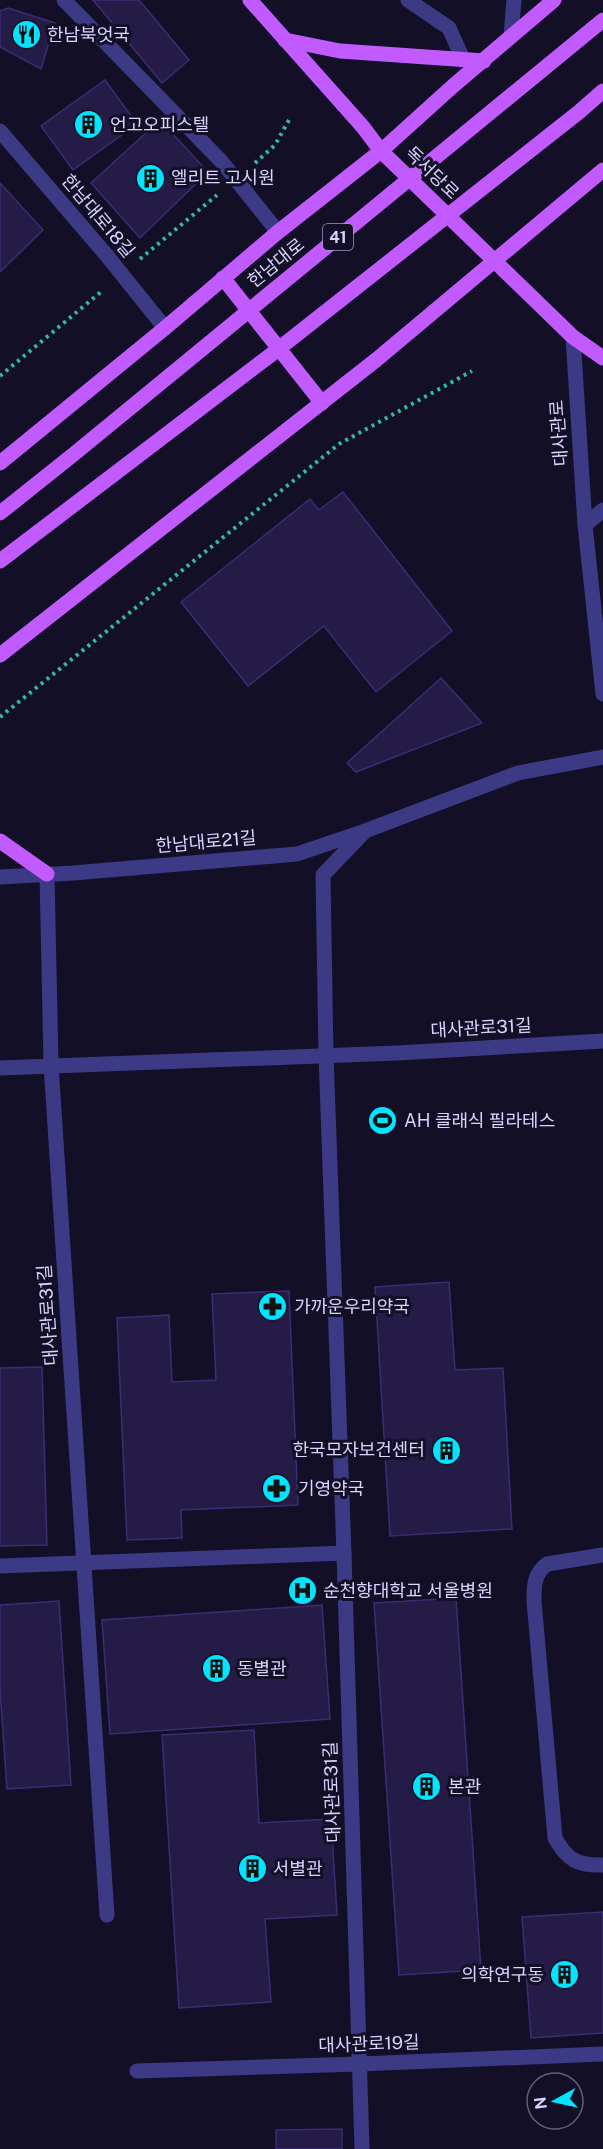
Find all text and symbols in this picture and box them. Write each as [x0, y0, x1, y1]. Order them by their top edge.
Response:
restaurant icon: 한남북엇국 [10, 19, 42, 51]
place label: 한남북엇국 [47, 24, 130, 45]
building icon: 언고오피스텔 [73, 109, 105, 141]
place label: 언고오피스텔 [110, 114, 209, 135]
street label: 독서당로 [401, 142, 463, 203]
building icon: 엘리트 고시원 [134, 162, 166, 194]
place label: 엘리트 고시원 [171, 167, 275, 188]
street label: 한남대로18길 [58, 170, 139, 261]
road number: 41 [323, 224, 353, 250]
street label: 한남대로 [243, 234, 308, 292]
street label: 대사관로 [546, 399, 571, 467]
street label: 한남대로21길 [155, 827, 257, 856]
street label: 대사관로31길 [430, 1014, 532, 1041]
sports icon: AH 클래식 필라테스 [367, 1105, 399, 1137]
place label: AH 클래식 필라테스 [404, 1110, 555, 1131]
street label: 대사관로31길 [33, 1264, 62, 1366]
pharmacy icon: 가까운우리약국 [257, 1291, 289, 1323]
place label: 가까운우리약국 [294, 1296, 410, 1317]
building icon: 한국모자보건센터 [430, 1434, 462, 1466]
place label: 한국모자보건센터 [293, 1439, 425, 1460]
pharmacy icon: 기영약국 [261, 1473, 293, 1505]
place label: 기영약국 [298, 1478, 364, 1499]
hospital icon: 순천향대학교 서울병원 [286, 1575, 318, 1607]
place label: 순천향대학교 서울병원 [323, 1580, 493, 1601]
building icon: 동별관 [200, 1653, 232, 1685]
place label: 동별관 [237, 1658, 287, 1679]
street label: 대사관로31길 [319, 1741, 344, 1843]
building icon: 본관 [411, 1771, 443, 1803]
place label: 본관 [448, 1776, 482, 1797]
building icon: 서별관 [236, 1853, 268, 1885]
place label: 서별관 [273, 1858, 323, 1879]
building icon: 의학연구동 [549, 1959, 581, 1991]
place label: 의학연구동 [461, 1964, 544, 1985]
street label: 대사관로19길 [318, 2031, 420, 2056]
north arrow [525, 2071, 585, 2131]
text: N [530, 2095, 551, 2111]

